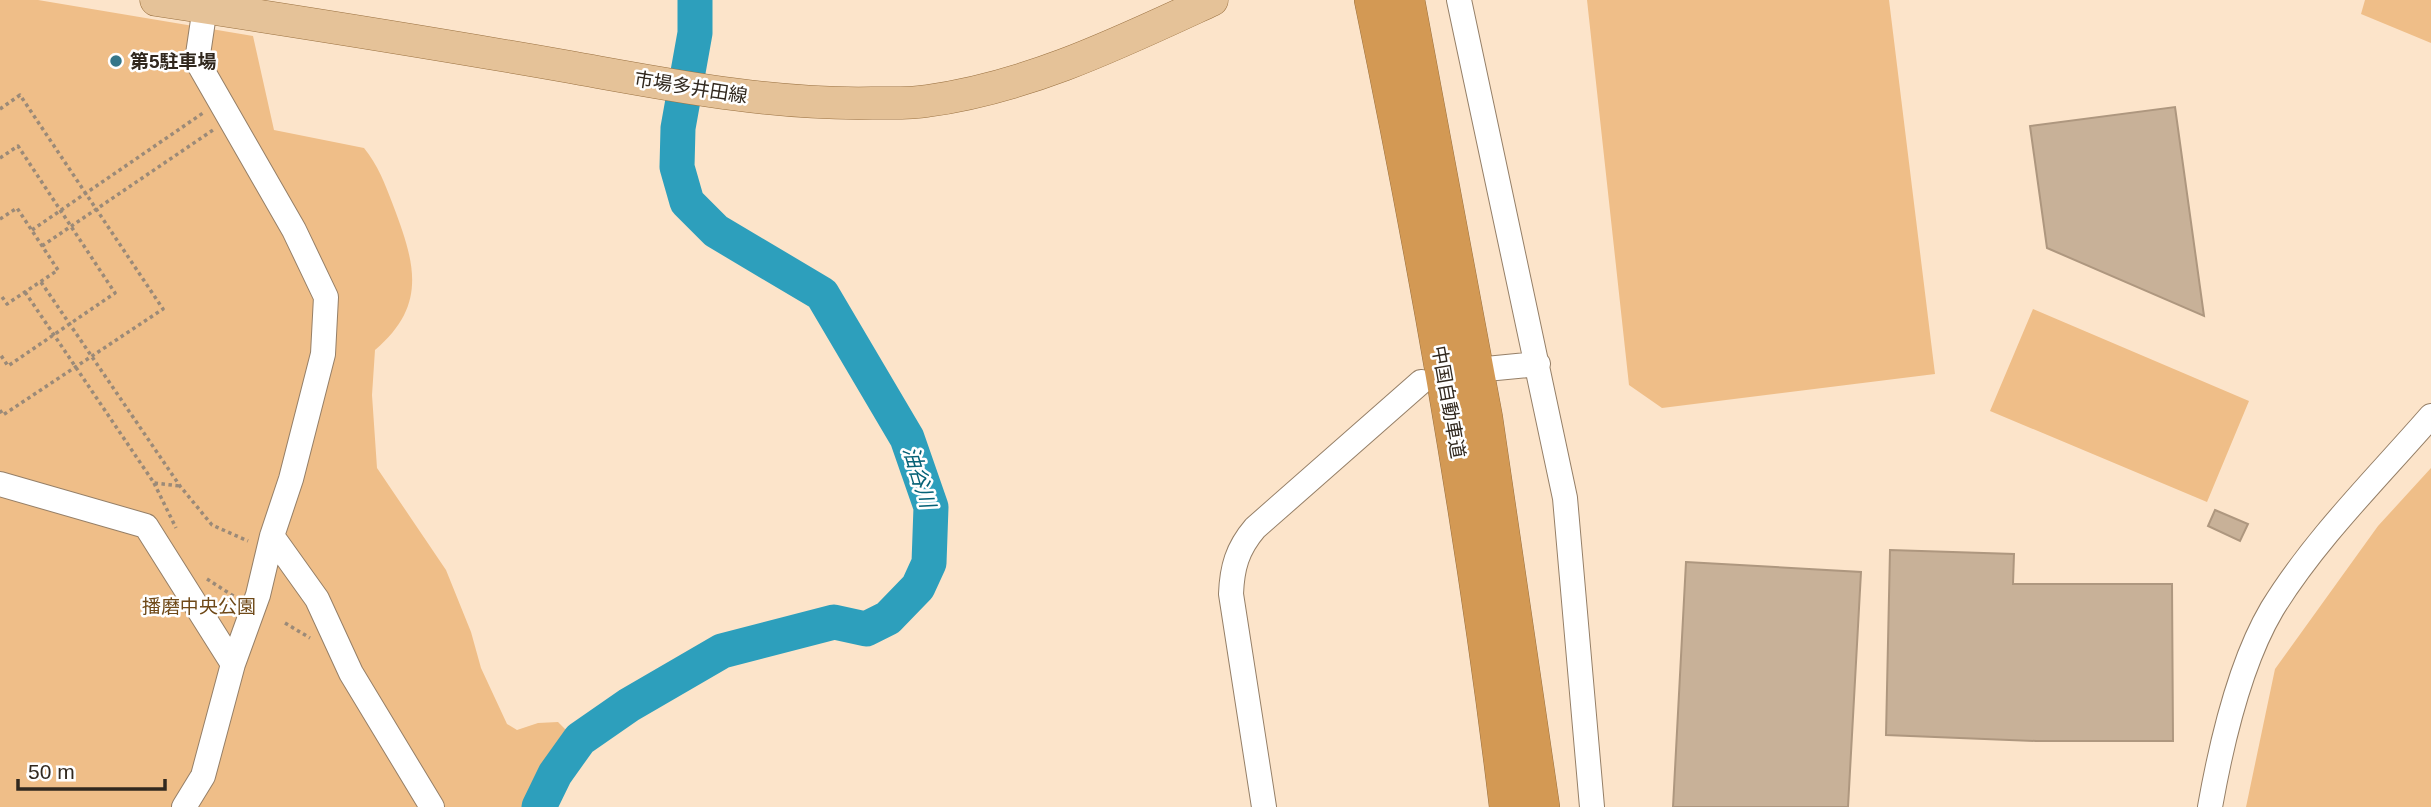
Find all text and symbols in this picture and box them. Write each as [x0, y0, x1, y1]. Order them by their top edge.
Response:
place label: 第5駐車場 [130, 51, 217, 72]
marker: 第5駐車場 [108, 53, 124, 69]
street label: 市場多井田線 [633, 68, 749, 107]
street label: 中国自動車道 [1428, 344, 1469, 460]
water label: 油谷川 [899, 443, 940, 512]
park label: 播磨中央公園 [142, 596, 256, 617]
scale bar [18, 748, 164, 792]
text: 50 m [28, 760, 75, 783]

